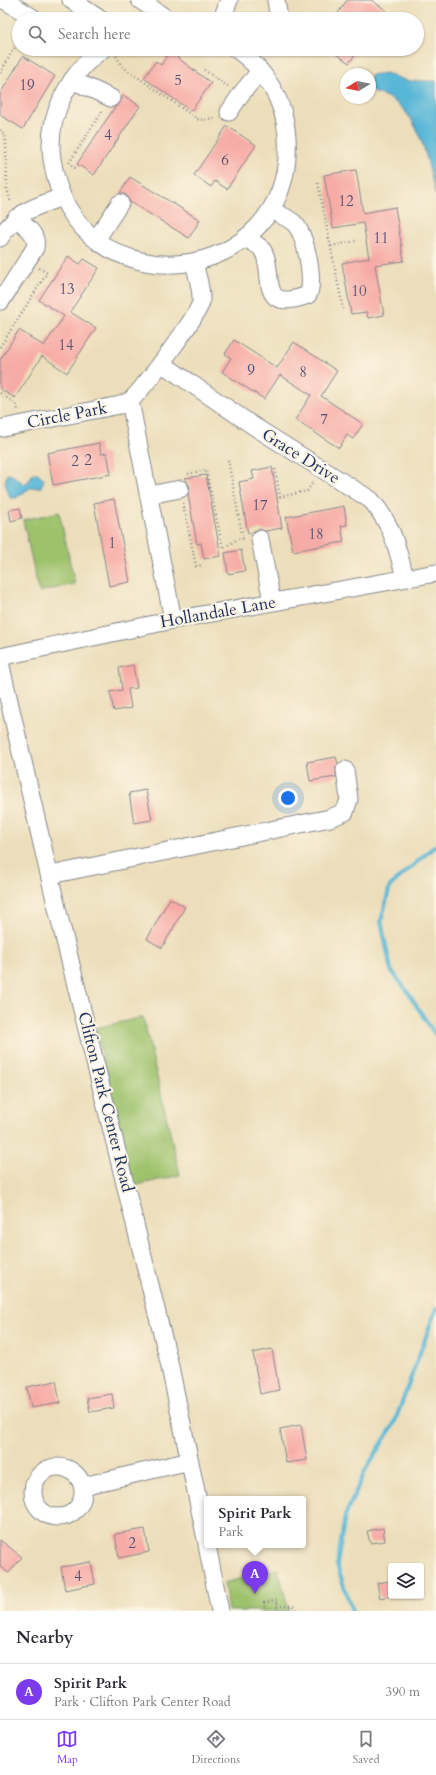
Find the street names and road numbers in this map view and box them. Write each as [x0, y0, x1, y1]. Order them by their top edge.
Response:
street label: Circle Park [25, 396, 110, 434]
street label: Grace Drive [258, 423, 344, 489]
street label: Hollandale Lane [158, 591, 278, 633]
street label: Clifton Park Center Road [72, 1009, 140, 1195]

